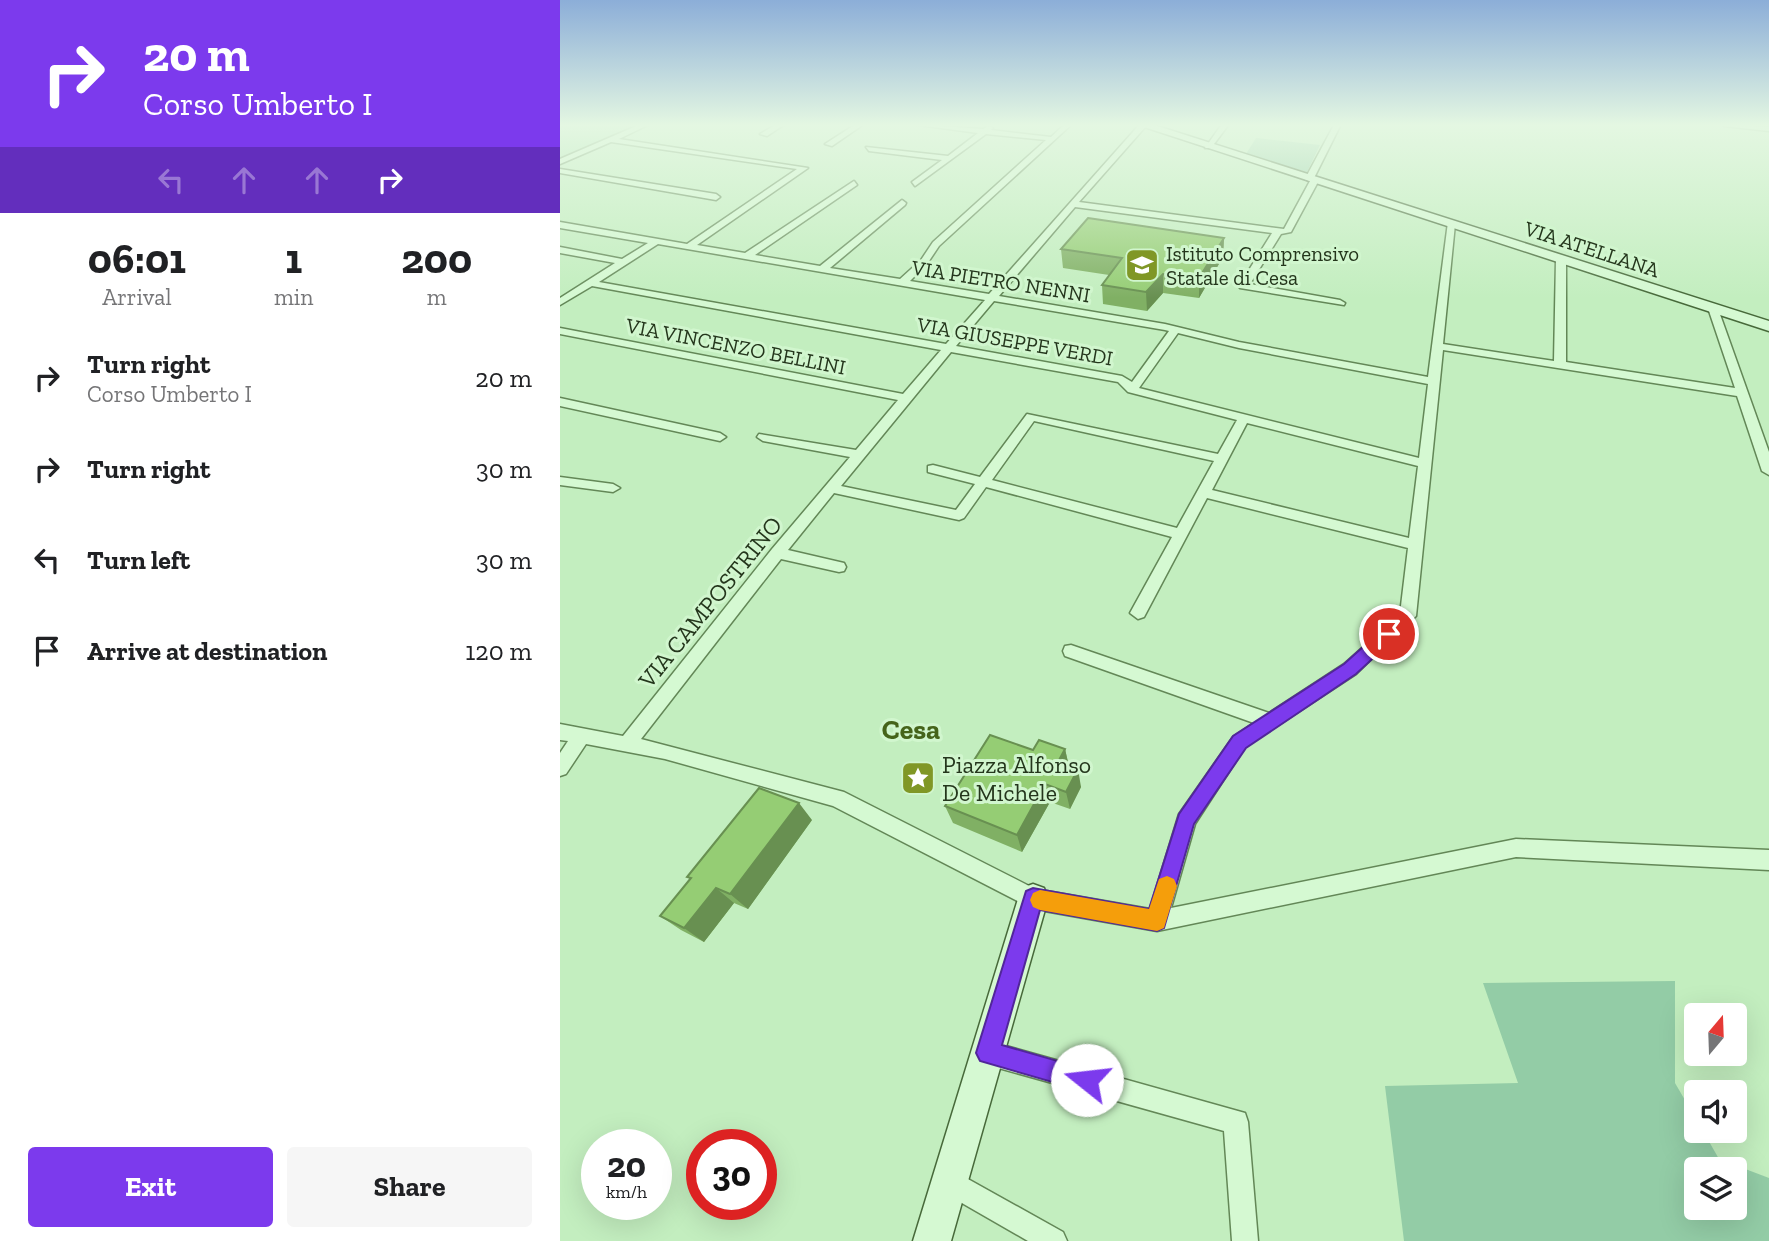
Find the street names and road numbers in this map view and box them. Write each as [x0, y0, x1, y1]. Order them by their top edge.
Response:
street label: VIA ATELLANA [1520, 215, 1663, 283]
street label: VIA PIETRO NENNI [909, 254, 1092, 307]
street label: VIA GIUSEPPE VERDI [914, 311, 1115, 371]
street label: VIA VINCENZO BELLINI [623, 312, 848, 380]
street label: VIA CAMPOSTRINO [631, 510, 788, 694]

